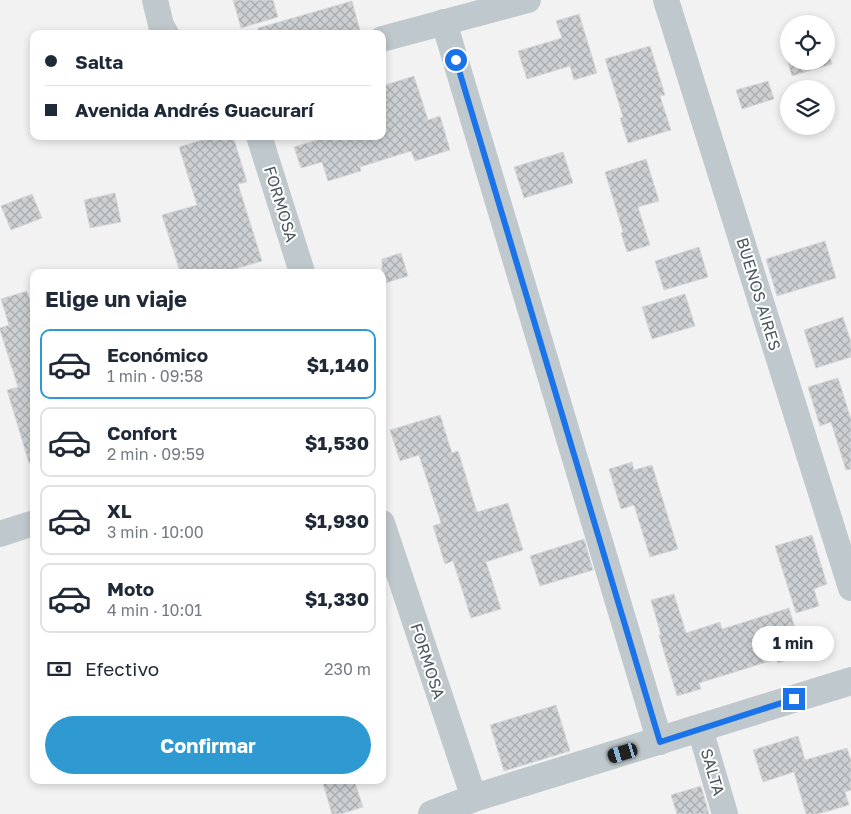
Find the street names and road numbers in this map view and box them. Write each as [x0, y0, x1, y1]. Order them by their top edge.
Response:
street label: FORMOSA [260, 164, 302, 245]
street label: BUENOS AIRES [732, 235, 786, 353]
street label: FORMOSA [406, 621, 450, 702]
street label: SALTA [697, 746, 729, 798]

